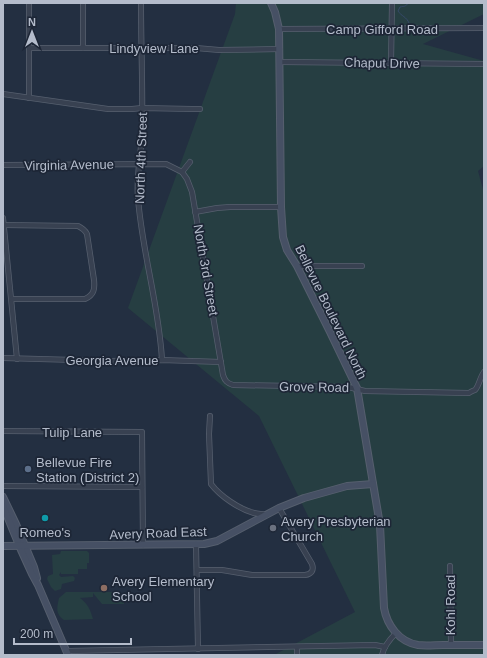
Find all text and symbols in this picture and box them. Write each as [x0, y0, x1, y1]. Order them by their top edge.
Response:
north arrow [12, 12, 52, 52]
text: N [28, 16, 36, 28]
street label: Camp Gifford Road [326, 22, 438, 37]
street label: Lindyview Lane [109, 41, 199, 56]
street label: Chaput Drive [344, 55, 420, 71]
street label: North 4th Street [132, 112, 150, 204]
street label: Virginia Avenue [24, 157, 114, 173]
street label: North 3rd Street [191, 223, 221, 317]
street label: Bellevue Boulevard North [292, 242, 370, 382]
street label: Georgia Avenue [66, 353, 159, 368]
street label: Grove Road [279, 379, 349, 395]
street label: Tulip Lane [42, 425, 102, 440]
place label: Bellevue Fire Station (District 2) [36, 455, 139, 485]
marker: Bellevue Fire Station (District 2) [23, 464, 33, 474]
marker: Romeo's [40, 513, 50, 523]
place label: Avery Presbyterian Church [281, 514, 391, 544]
marker: Avery Presbyterian Church [268, 523, 278, 533]
street label: Avery Road East [109, 524, 207, 542]
place label: Romeo's [20, 525, 71, 540]
place label: Avery Elementary School [112, 574, 215, 604]
street label: Kohl Road [443, 575, 458, 635]
marker: Avery Elementary School [99, 583, 109, 593]
scale bar [14, 620, 131, 646]
text: 200 m [20, 627, 53, 641]

